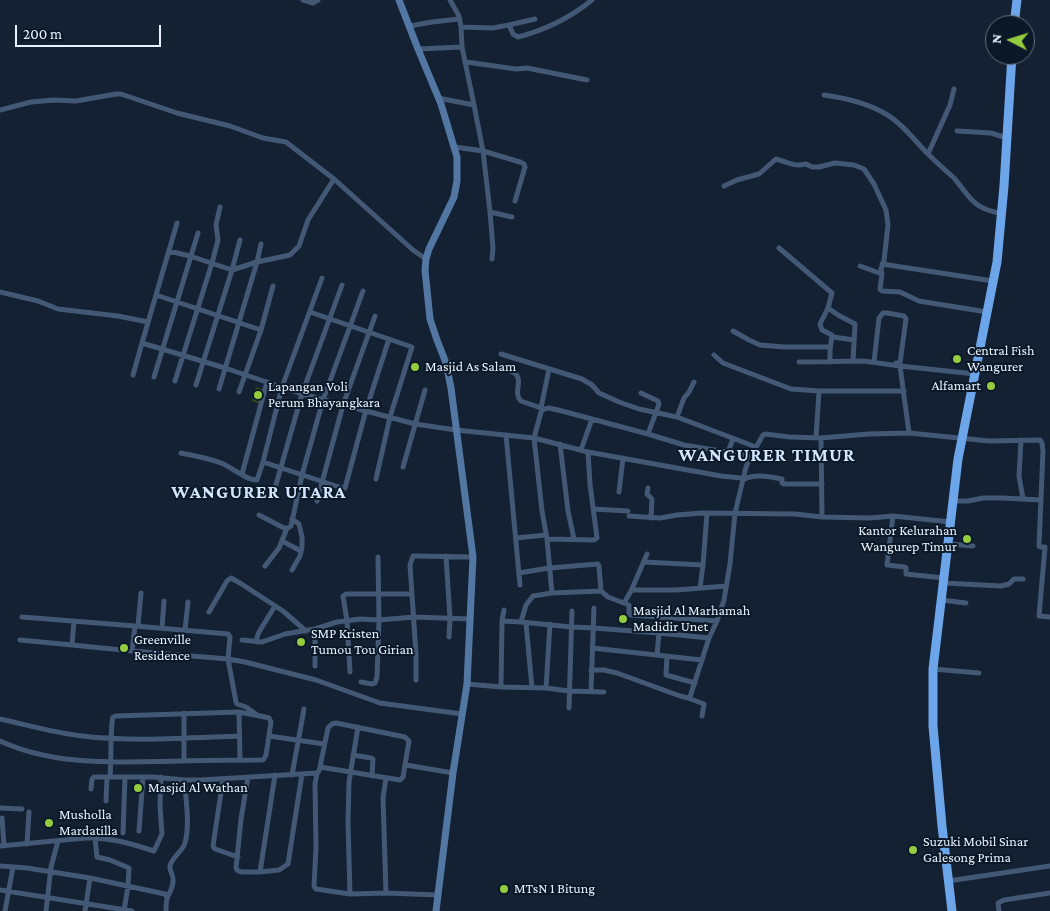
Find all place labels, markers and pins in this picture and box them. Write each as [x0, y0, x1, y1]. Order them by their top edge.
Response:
place label: Central Fish Wangurer [967, 343, 1034, 376]
marker: Central Fish Wangurer [951, 353, 963, 365]
place label: Masjid As Salam [425, 359, 516, 375]
marker: Masjid As Salam [409, 361, 421, 373]
place label: Alfamart [931, 378, 981, 394]
place label: Lapangan Voli Perum Bhayangkara [268, 379, 380, 412]
marker: Alfamart [985, 380, 997, 392]
marker: Lapangan Voli Perum Bhayangkara [252, 389, 264, 401]
place label: Kantor Kelurahan Wangurep Timur [858, 523, 957, 556]
marker: Kantor Kelurahan Wangurep Timur [961, 533, 973, 545]
place label: Masjid Al Marhamah Madidir Unet [633, 603, 750, 636]
marker: Masjid Al Marhamah Madidir Unet [617, 613, 629, 625]
place label: SMP Kristen Tumou Tou Girian [311, 626, 413, 658]
place label: Greenville Residence [134, 632, 191, 664]
marker: SMP Kristen Tumou Tou Girian [295, 636, 307, 648]
marker: Greenville Residence [118, 642, 130, 654]
place label: Masjid Al Wathan [148, 780, 248, 796]
marker: Masjid Al Wathan [132, 782, 144, 794]
place label: Musholla Mardatilla [59, 807, 118, 840]
marker: Musholla Mardatilla [43, 817, 55, 829]
place label: Suzuki Mobil Sinar Galesong Prima [923, 834, 1028, 866]
marker: Suzuki Mobil Sinar Galesong Prima [907, 844, 919, 856]
place label: MTsN 1 Bitung [514, 881, 595, 897]
marker: MTsN 1 Bitung [498, 883, 510, 895]

